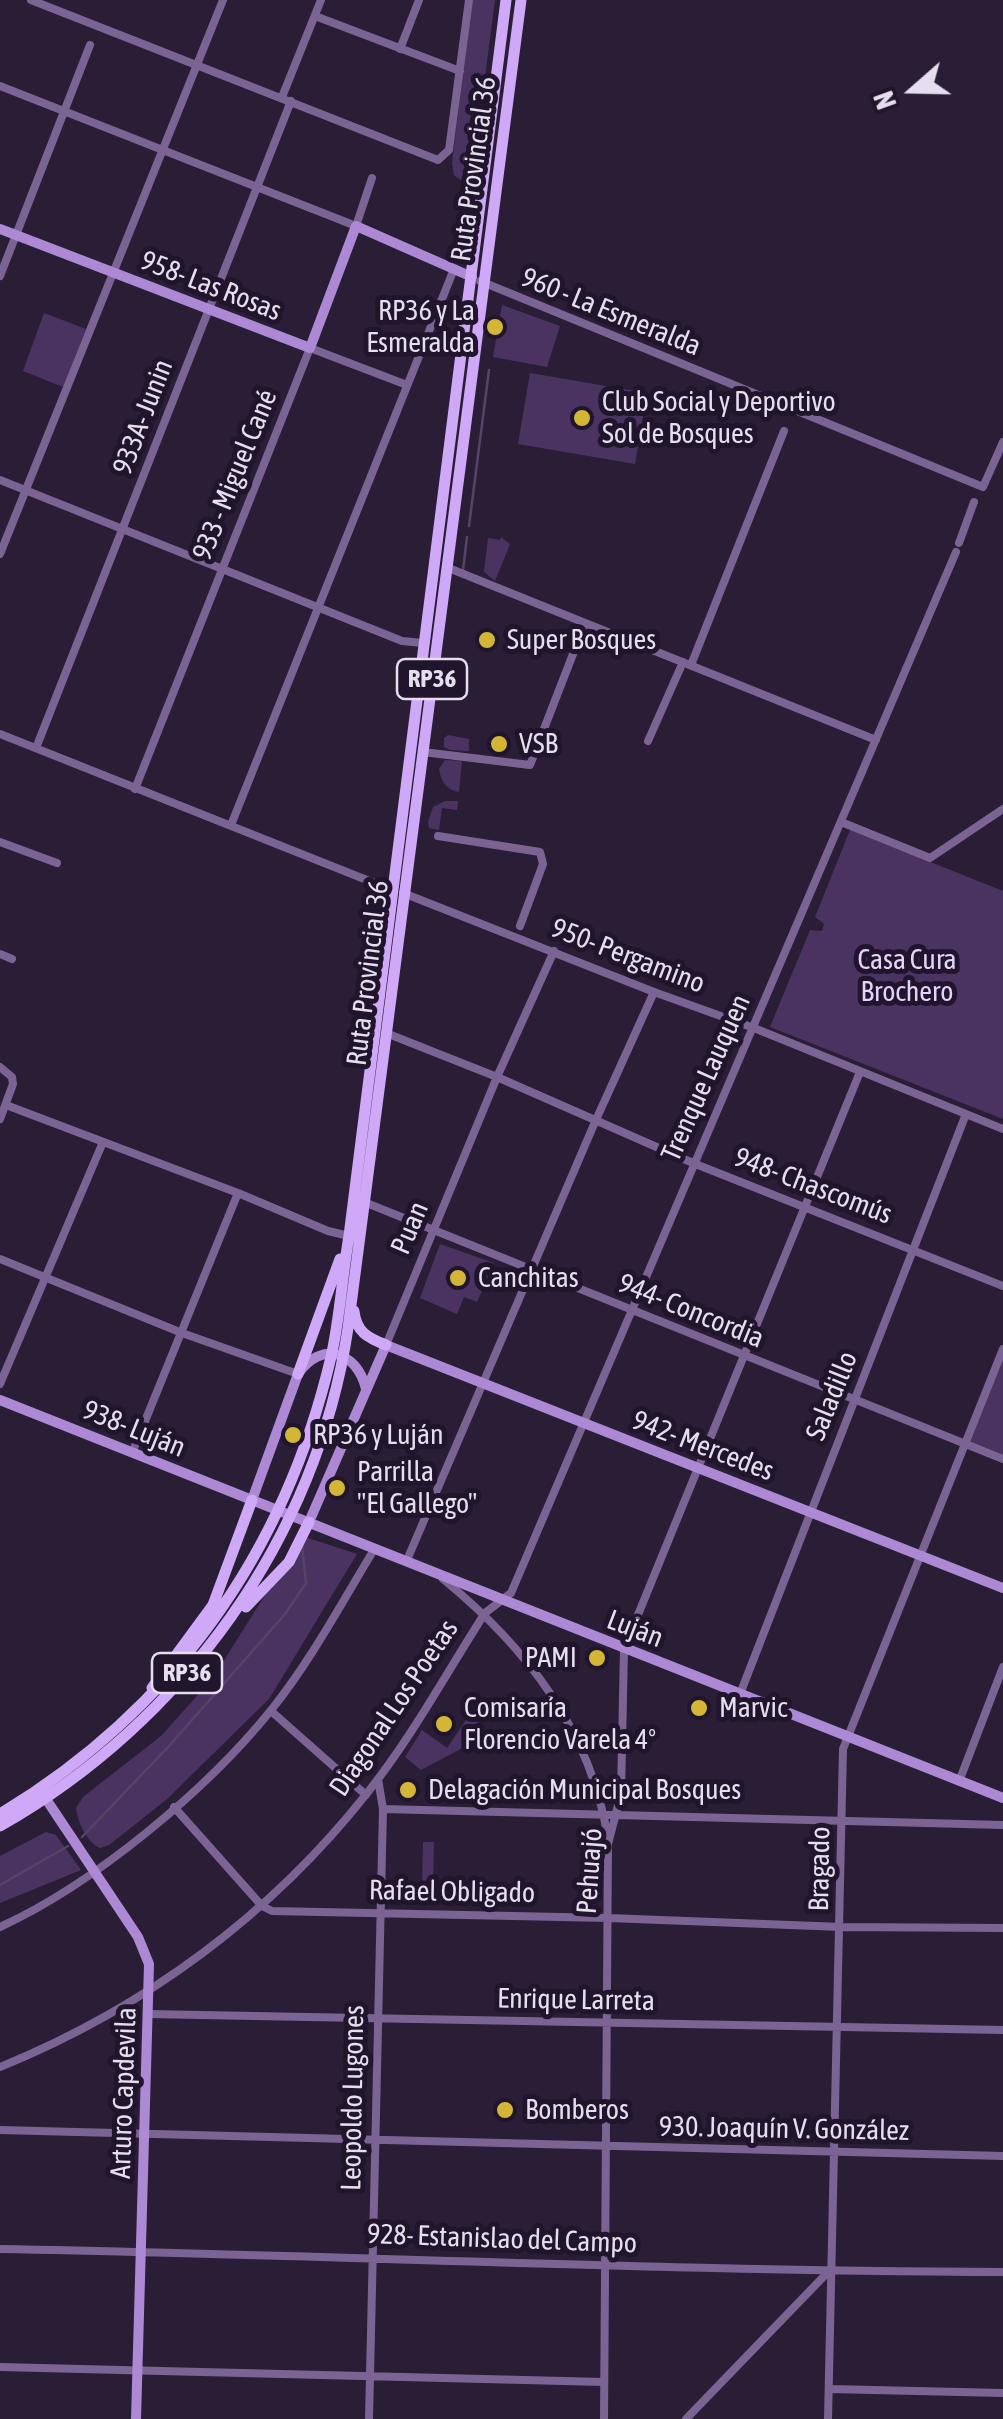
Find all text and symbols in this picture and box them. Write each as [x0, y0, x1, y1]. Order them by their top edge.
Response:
north arrow [863, 40, 963, 140]
street label: Ruta Provincial 36 [444, 74, 504, 264]
text: N [867, 87, 903, 114]
street label: 958- Las Rosas [136, 244, 286, 328]
street label: 960 - La Esmeralda [516, 261, 706, 363]
place label: RP36 y La Esmeralda [366, 294, 475, 360]
marker: RP36 y La Esmeralda [484, 316, 506, 338]
street label: 933A- Junin [106, 355, 180, 479]
street label: 933 - Miguel Cané [186, 385, 284, 565]
place label: Club Social y Deportivo Sol de Bosques [602, 385, 836, 451]
marker: Club Social y Deportivo Sol de Bosques [571, 407, 593, 429]
place label: Super Bosques [507, 623, 656, 657]
marker: Super Bosques [476, 629, 498, 651]
road number: RP36 [397, 659, 467, 699]
place label: VSB [519, 727, 558, 761]
marker: VSB [488, 733, 510, 755]
street label: Ruta Provincial 36 [340, 879, 396, 1067]
street label: 950- Pergamino [546, 911, 710, 1001]
park label: Casa Cura Brochero [857, 943, 957, 1009]
street label: Trenque Lauquen [654, 989, 758, 1167]
street label: 948- Chascomús [729, 1140, 897, 1232]
street label: Puan [384, 1197, 436, 1259]
place label: Canchitas [478, 1261, 579, 1295]
marker: Canchitas [447, 1267, 469, 1289]
street label: 944- Concordia [613, 1267, 769, 1355]
street label: Saladillo [799, 1347, 865, 1445]
street label: 938- Luján [78, 1393, 190, 1465]
street label: 942- Mercedes [627, 1404, 779, 1488]
place label: RP36 y Luján [313, 1418, 444, 1452]
marker: RP36 y Luján [282, 1424, 304, 1446]
place label: Parrilla "El Gallego" [357, 1455, 477, 1521]
marker: Parrilla "El Gallego" [326, 1477, 348, 1499]
street label: Luján [602, 1603, 668, 1655]
street label: Diagonal Los Poetas [323, 1613, 465, 1803]
place label: PAMI [525, 1641, 577, 1675]
marker: PAMI [586, 1647, 608, 1669]
road number: RP36 [152, 1653, 222, 1693]
place label: Comisaría Florencio Varela 4° [464, 1691, 656, 1757]
place label: Marvic [719, 1691, 787, 1725]
marker: Marvic [688, 1697, 710, 1719]
marker: Comisaría Florencio Varela 4° [433, 1713, 455, 1735]
place label: Delagación Municipal Bosques [428, 1773, 741, 1807]
marker: Delagación Municipal Bosques [397, 1779, 419, 1801]
street label: Bragado [802, 1826, 838, 1912]
street label: Pehuajó [570, 1827, 610, 1915]
street label: Rafael Obligado [369, 1874, 535, 1910]
street label: Enrique Larreta [497, 1982, 655, 2018]
street label: Leopoldo Lugones [335, 2005, 371, 2191]
street label: Arturo Capdevila [104, 2007, 144, 2179]
place label: Bomberos [525, 2093, 629, 2127]
marker: Bomberos [494, 2099, 516, 2121]
street label: 930. Joaquín V. González [659, 2110, 909, 2148]
street label: 928- Estanislao del Campo [366, 2217, 638, 2261]

